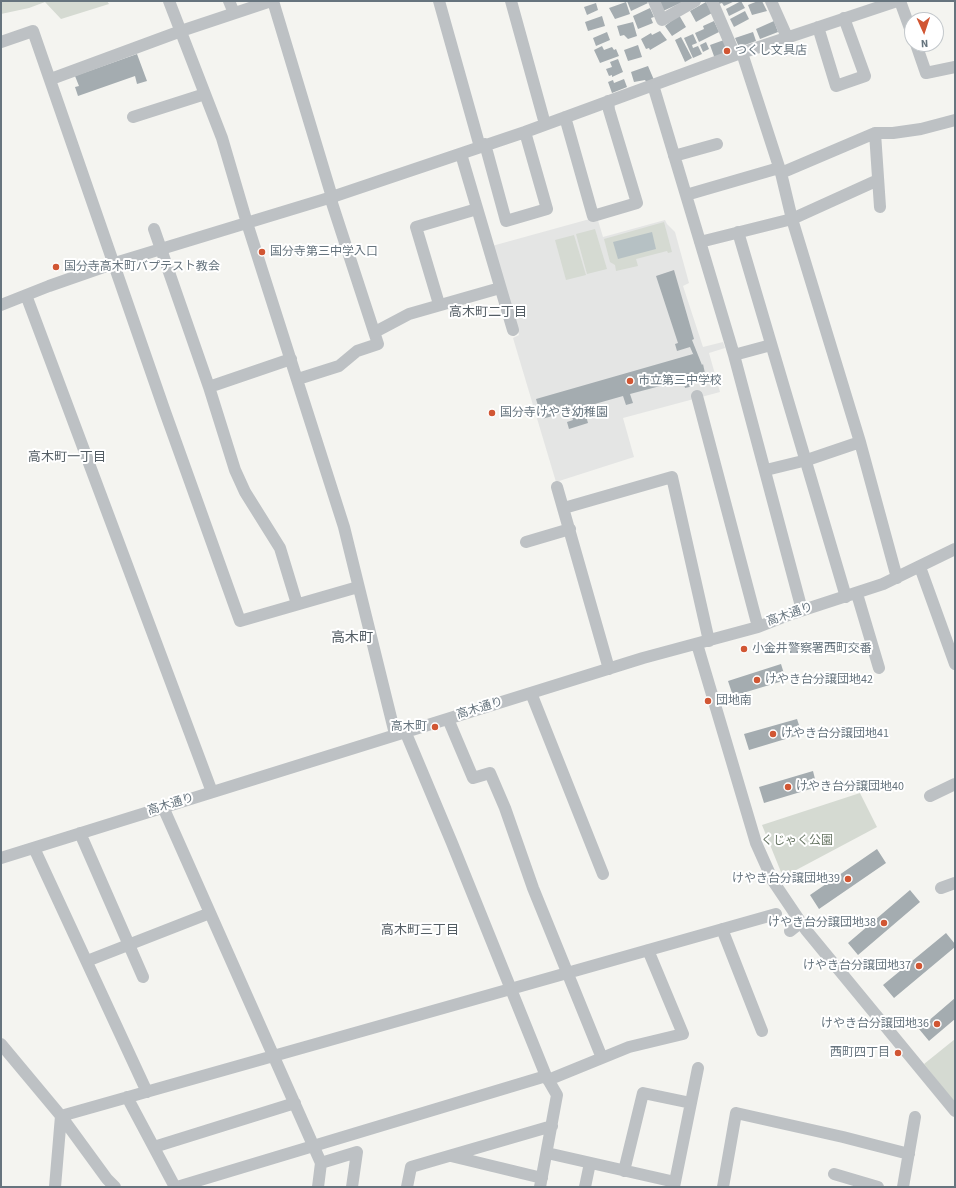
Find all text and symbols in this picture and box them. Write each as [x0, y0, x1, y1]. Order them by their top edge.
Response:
north arrow [904, 12, 944, 52]
text: N [921, 36, 929, 51]
place label: つくし文具店 [735, 44, 807, 58]
marker: つくし文具店 [722, 46, 732, 56]
place label: 国分寺第三中学入口 [270, 245, 378, 259]
marker: 国分寺第三中学入口 [257, 247, 267, 257]
place label: 国分寺高木町バプテスト教会 [64, 260, 220, 274]
marker: 国分寺高木町バプテスト教会 [51, 262, 61, 272]
district label: 高木町二丁目 [449, 305, 527, 321]
place label: 市立第三中学校 [638, 374, 722, 388]
marker: 市立第三中学校 [625, 376, 635, 386]
place label: 国分寺けやき幼稚園 [500, 406, 608, 420]
marker: 国分寺けやき幼稚園 [487, 408, 497, 418]
district label: 高木町一丁目 [28, 450, 106, 466]
street label: 高木通り [765, 600, 815, 630]
district label: 高木町 [331, 631, 373, 647]
place label: 小金井警察署西町交番 [752, 642, 872, 656]
marker: 小金井警察署西町交番 [739, 644, 749, 654]
place label: けやき台分譲団地42 [765, 673, 873, 687]
marker: けやき台分譲団地42 [752, 675, 762, 685]
place label: 団地南 [716, 694, 752, 708]
street label: 高木通り [455, 695, 505, 723]
marker: 団地南 [703, 696, 713, 706]
place label: 高木町 [391, 720, 427, 734]
marker: 高木町 [430, 722, 440, 732]
place label: けやき台分譲団地41 [781, 727, 889, 741]
marker: けやき台分譲団地41 [768, 729, 778, 739]
place label: けやき台分譲団地40 [796, 780, 904, 794]
marker: けやき台分譲団地40 [783, 782, 793, 792]
street label: 高木通り [146, 791, 196, 819]
park label: くじゃく公園 [761, 834, 833, 848]
place label: けやき台分譲団地39 [732, 872, 840, 886]
marker: けやき台分譲団地39 [843, 874, 853, 884]
place label: けやき台分譲団地38 [768, 916, 876, 930]
marker: けやき台分譲団地38 [879, 918, 889, 928]
district label: 高木町三丁目 [381, 923, 459, 939]
place label: けやき台分譲団地37 [803, 959, 911, 973]
marker: けやき台分譲団地37 [914, 961, 924, 971]
place label: けやき台分譲団地36 [821, 1017, 929, 1031]
marker: けやき台分譲団地36 [932, 1019, 942, 1029]
place label: 西町四丁目 [830, 1046, 890, 1060]
marker: 西町四丁目 [893, 1048, 903, 1058]

